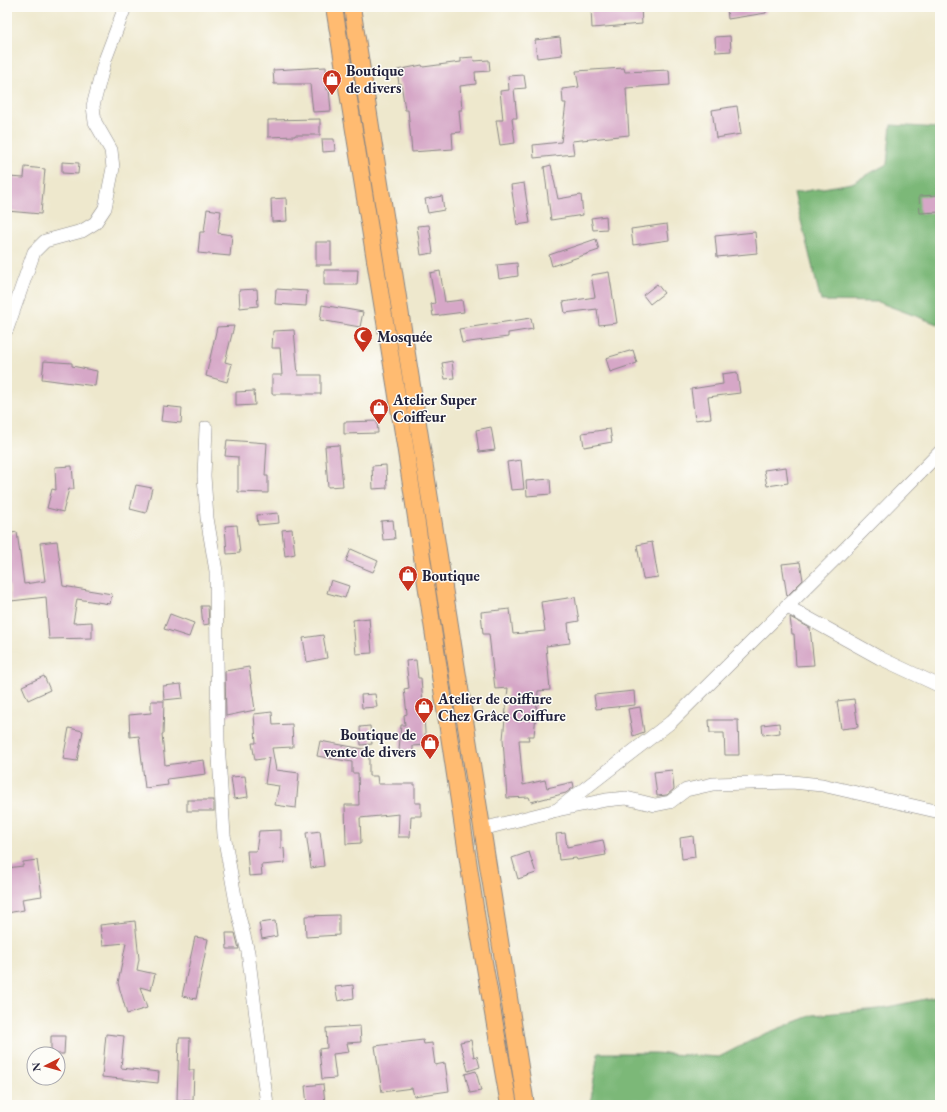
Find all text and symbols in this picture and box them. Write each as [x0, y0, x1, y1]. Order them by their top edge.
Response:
place label: Boutique de divers [346, 61, 404, 97]
shop icon: Boutique de divers [321, 68, 343, 96]
mosque icon: Mosquée [352, 325, 374, 353]
place label: Mosquée [377, 327, 432, 346]
place label: Atelier Super Coiffeur [392, 390, 478, 426]
shop icon: Atelier Super Coiffeur [368, 397, 390, 425]
shop icon: Boutique [397, 564, 419, 592]
place label: Boutique [422, 566, 480, 585]
place label: Atelier de coiffure Chez Grâce Coiffure [437, 689, 566, 725]
shop icon: Atelier de coiffure Chez Grâce Coiffure [413, 696, 435, 724]
place label: Boutique de vente de divers [324, 725, 416, 761]
shop icon: Boutique de vente de divers [419, 732, 441, 760]
north arrow [26, 1046, 66, 1086]
text: N [29, 1062, 43, 1072]

